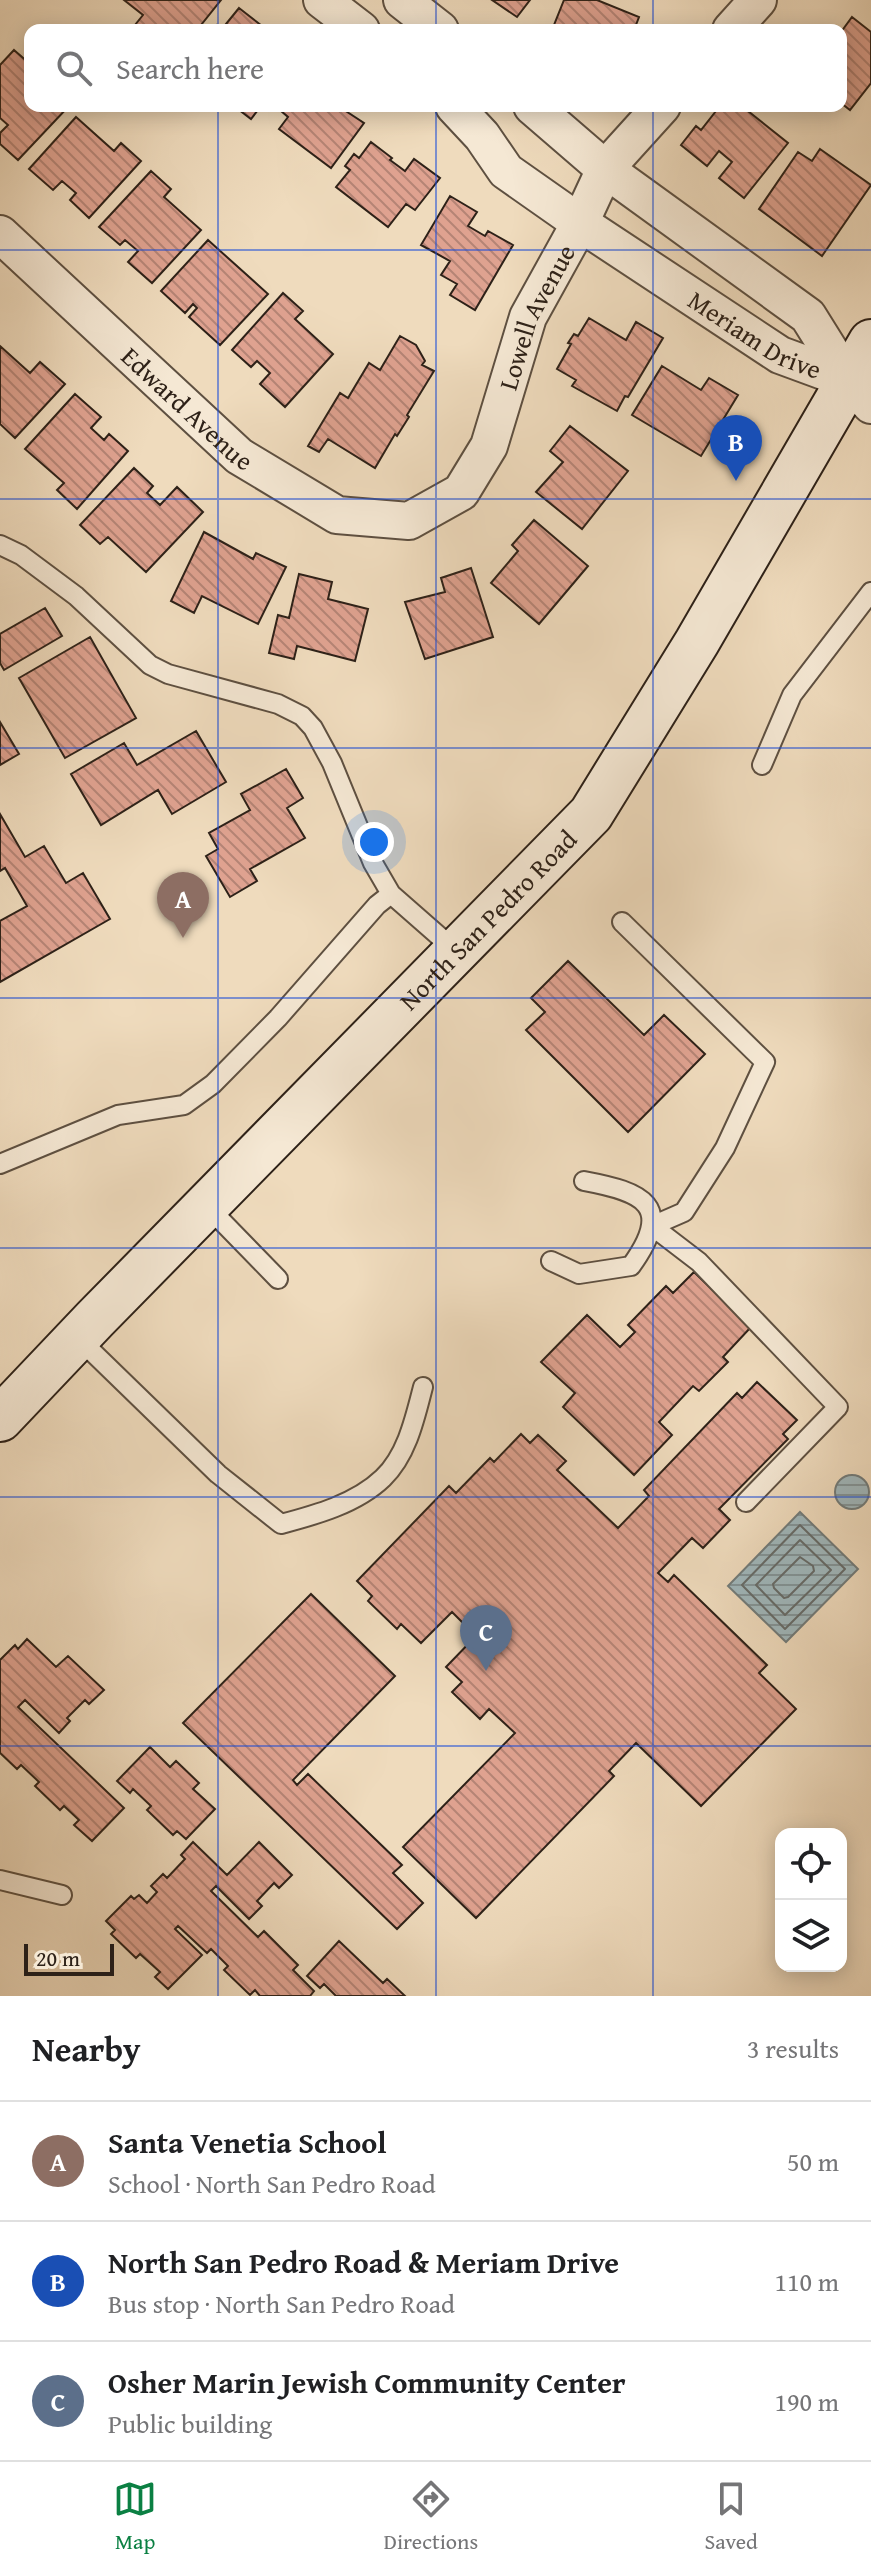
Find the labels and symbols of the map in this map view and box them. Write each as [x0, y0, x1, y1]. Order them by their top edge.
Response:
street label: Lowell Avenue [488, 237, 584, 394]
street label: Meriam Drive [681, 280, 827, 388]
street label: Edward Avenue [113, 337, 261, 480]
pin: B [710, 415, 762, 481]
street label: North San Pedro Road [390, 820, 585, 1019]
your location [354, 822, 394, 862]
pin: A [157, 872, 209, 938]
pin: C [460, 1605, 512, 1671]
scale bar [24, 1940, 114, 1976]

